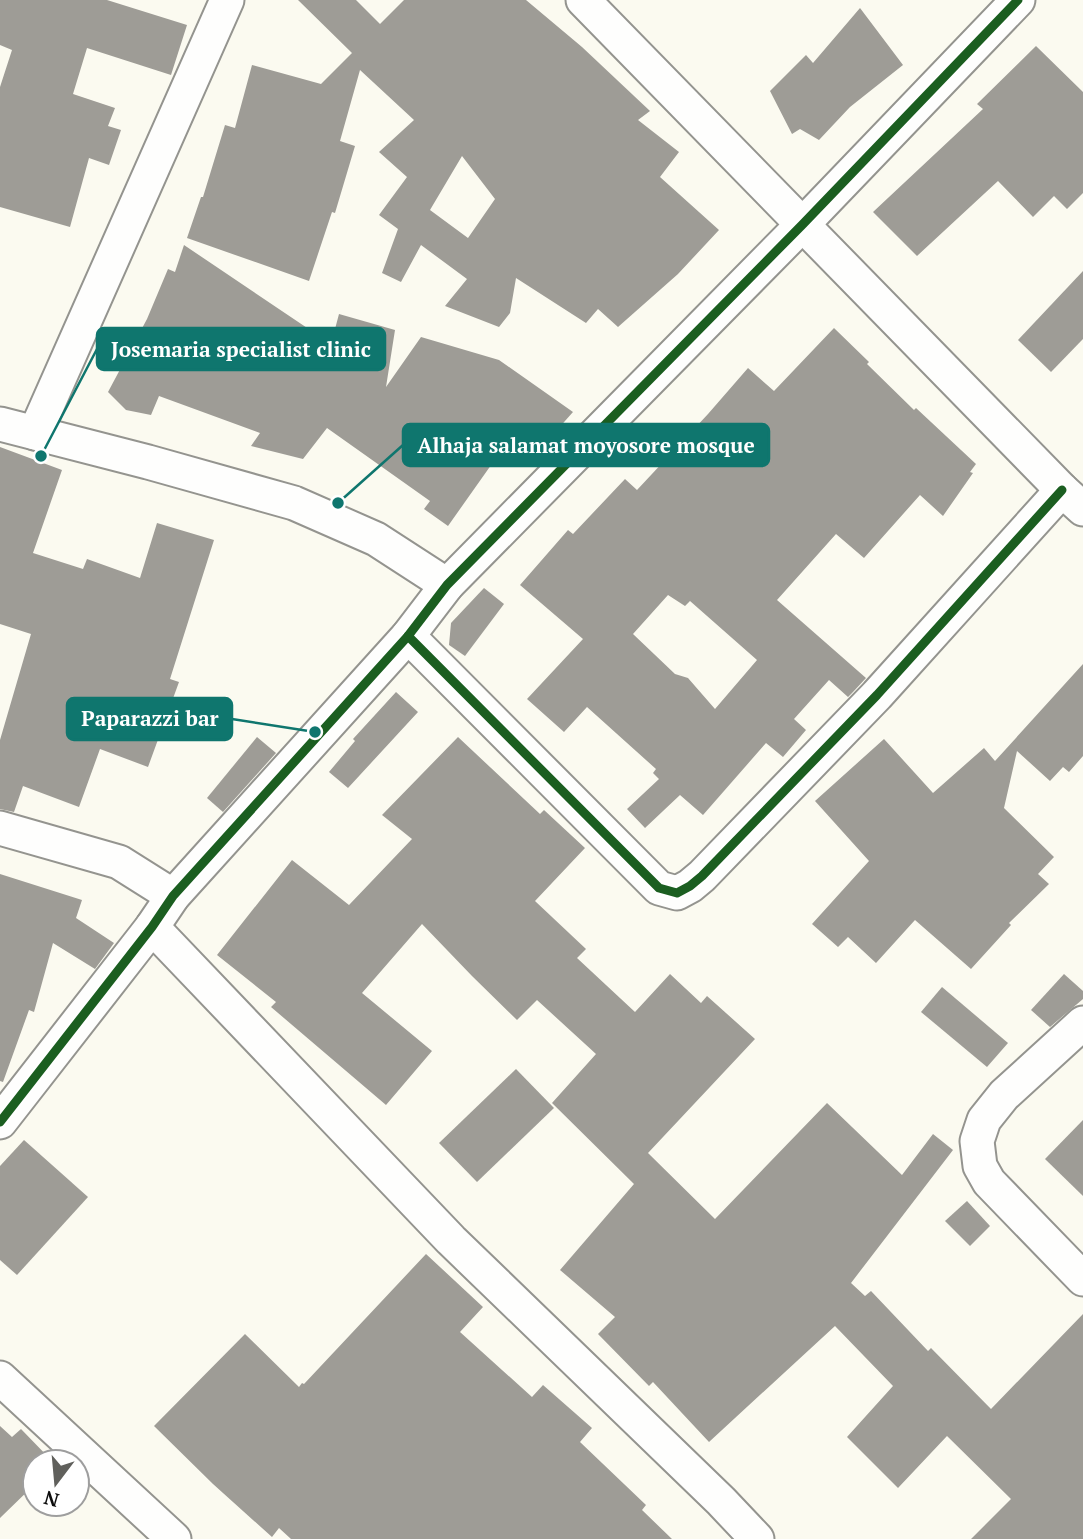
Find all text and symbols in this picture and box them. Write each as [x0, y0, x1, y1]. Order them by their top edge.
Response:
callout: Josemaria specialist clinic [97, 328, 385, 370]
text: Josemaria specialist clinic [111, 335, 371, 363]
callout: Alhaja salamat moyosore mosque [403, 424, 769, 466]
text: Alhaja salamat moyosore mosque [417, 431, 755, 459]
callout: Paparazzi bar [67, 698, 232, 740]
text: Paparazzi bar [81, 704, 219, 732]
north arrow [21, 1448, 91, 1518]
text: N [40, 1486, 62, 1514]

